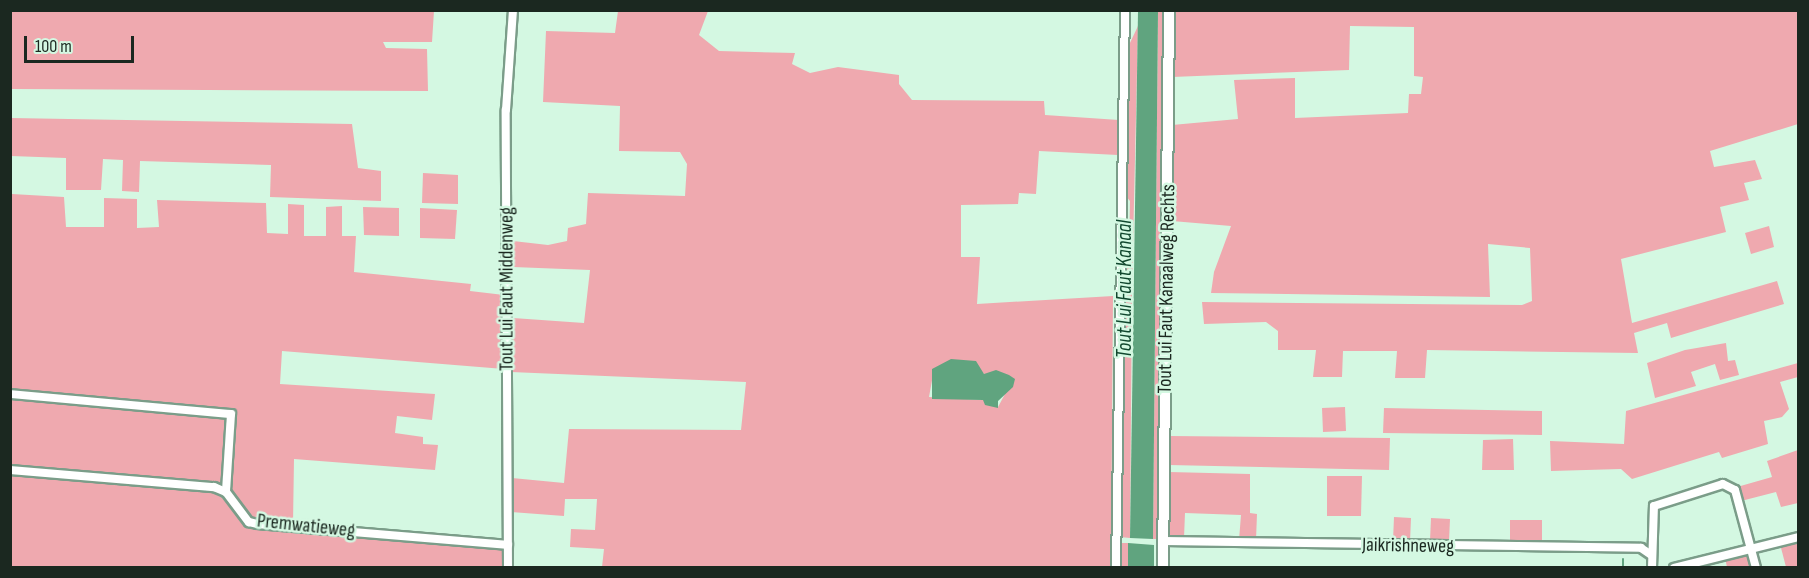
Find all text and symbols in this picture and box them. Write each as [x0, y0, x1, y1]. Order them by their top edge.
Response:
scale bar [27, 24, 136, 62]
text: 100 m [35, 36, 72, 57]
street label: Tout Lui Faut Kanaalweg Rechts [1153, 184, 1181, 394]
street label: Tout Lui Faut Middenweg [495, 207, 519, 371]
water label: Tout Lui Faut Kanaal [1112, 220, 1138, 358]
street label: Premwatieweg [256, 509, 356, 543]
street label: Jaikrishneweg [1362, 533, 1454, 559]

